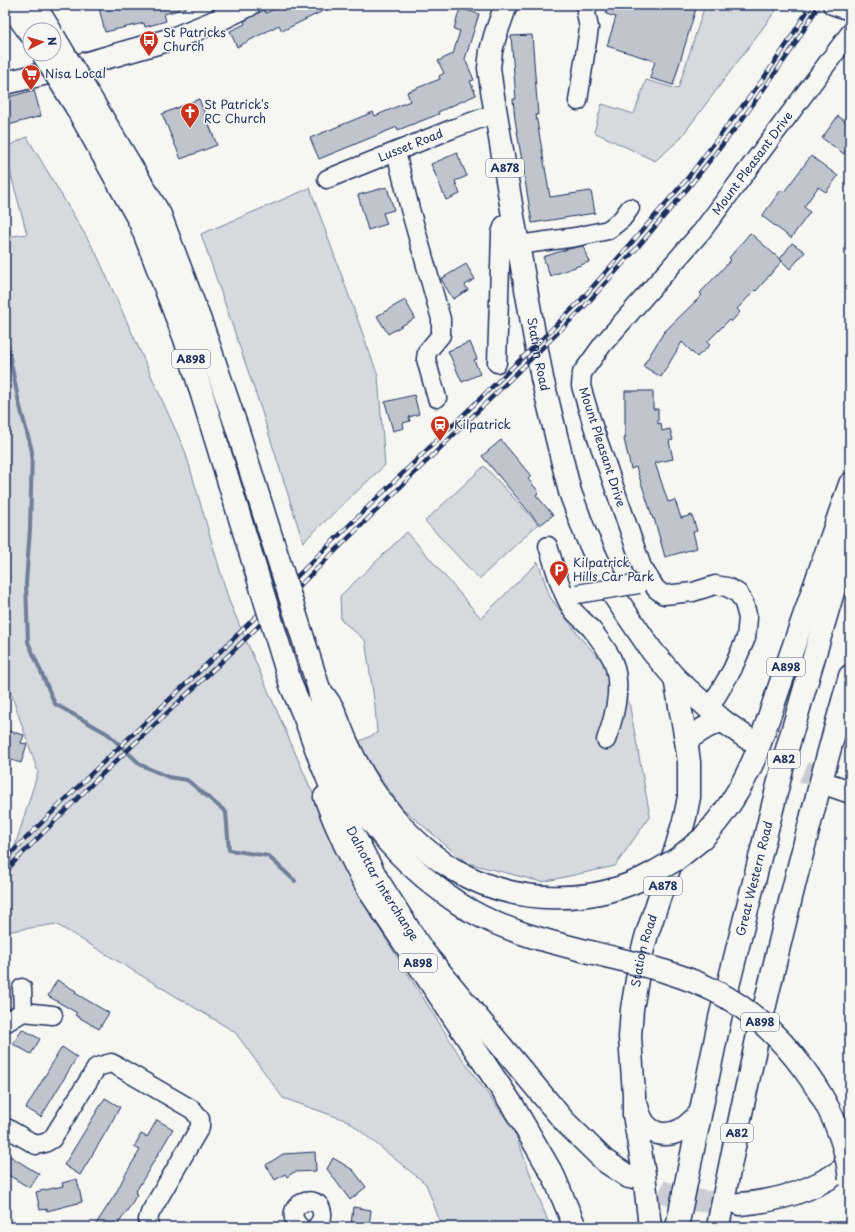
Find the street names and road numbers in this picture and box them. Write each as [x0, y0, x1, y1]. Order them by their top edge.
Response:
street label: Mount Pleasant Drive [707, 107, 796, 218]
street label: Lusset Road [375, 124, 445, 166]
road number: A878 [486, 159, 524, 177]
street label: Station Road [523, 316, 555, 393]
road number: A898 [172, 350, 210, 368]
street label: Mount Pleasant Drive [575, 384, 631, 509]
road number: A898 [767, 658, 805, 676]
road number: A82 [768, 750, 800, 768]
street label: Great Western Road [731, 819, 777, 938]
street label: Dalnottar Interchange [342, 822, 424, 944]
road number: A878 [644, 877, 682, 895]
street label: Station Road [626, 912, 661, 988]
road number: A898 [399, 954, 437, 972]
road number: A898 [741, 1013, 779, 1031]
road number: A82 [721, 1124, 753, 1142]

